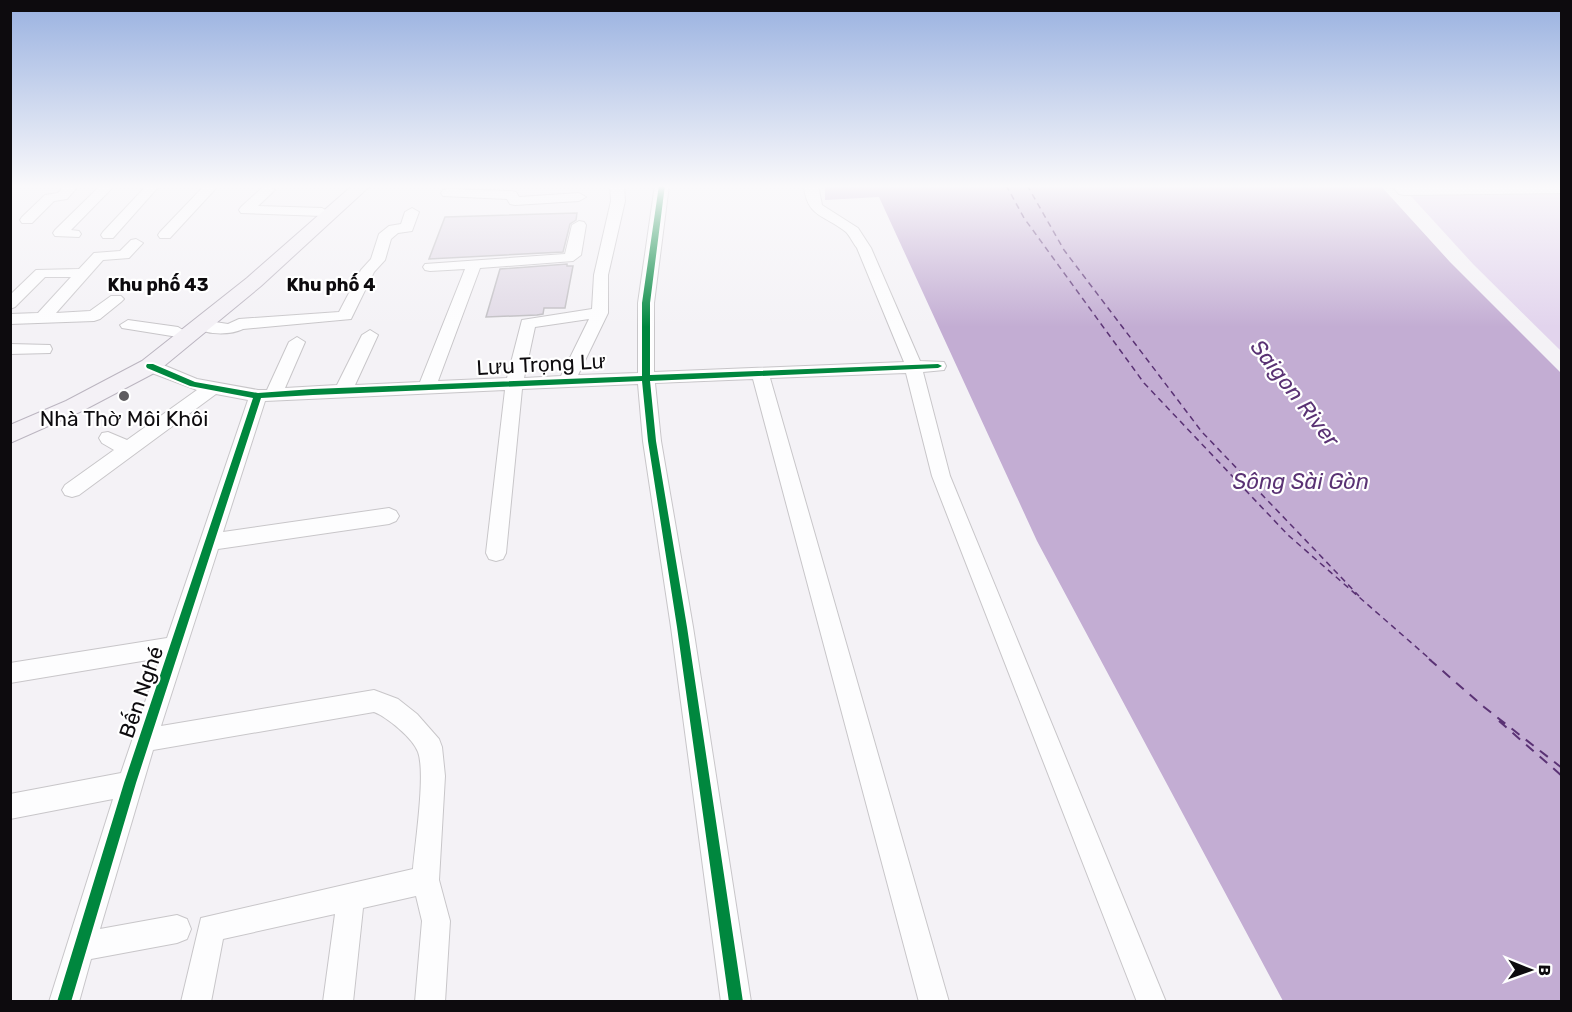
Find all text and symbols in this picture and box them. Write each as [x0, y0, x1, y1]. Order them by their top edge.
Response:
district label: Khu phố 43 [107, 273, 209, 296]
district label: Khu phố 4 [286, 273, 376, 296]
water label: Saigon River [1245, 334, 1346, 453]
street label: Lưu Trọng Lư [476, 348, 606, 380]
marker: Nhà Thờ Môi Khôi [117, 389, 131, 403]
place label: Nhà Thờ Môi Khôi [40, 406, 208, 431]
water label: Sông Sài Gòn [1233, 468, 1369, 495]
street label: Bến Nghé [114, 643, 168, 741]
north arrow [1500, 940, 1560, 1000]
text: B [1535, 964, 1554, 976]

